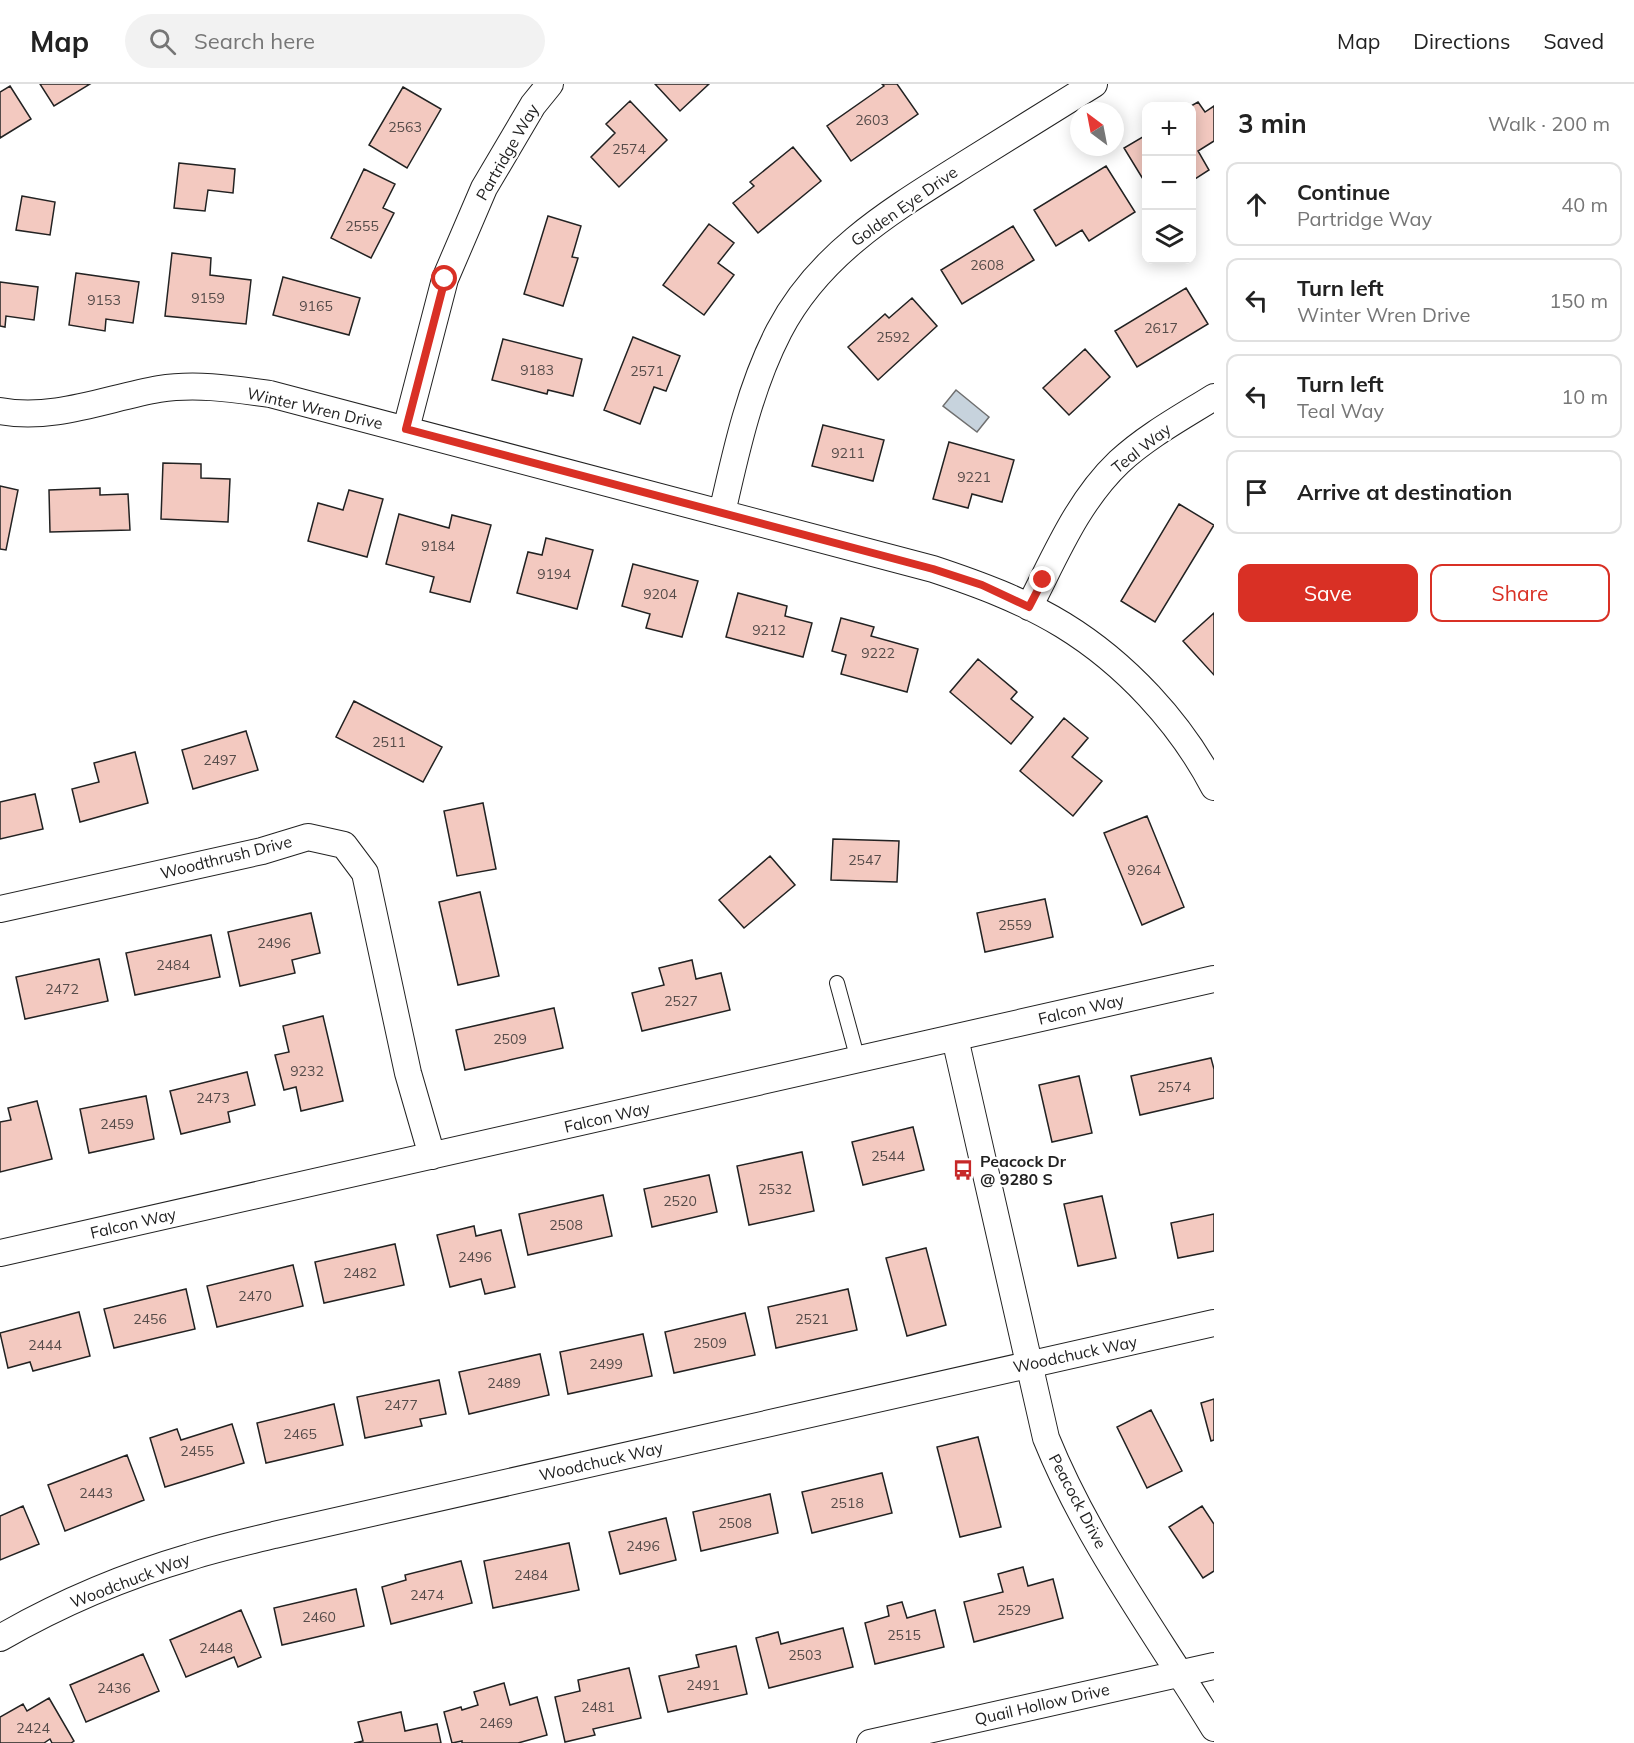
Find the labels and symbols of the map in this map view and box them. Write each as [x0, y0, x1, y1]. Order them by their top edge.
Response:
street label: Partridge Way [471, 100, 543, 204]
north arrow [1070, 102, 1124, 156]
house number: 2603 [855, 111, 889, 129]
house number: 2563 [388, 118, 422, 136]
house number: 2574 [612, 140, 646, 158]
street label: Golden Eye Drive [847, 162, 961, 250]
house number: 2555 [345, 217, 379, 235]
house number: 2608 [970, 256, 1004, 274]
route start [431, 265, 457, 291]
house number: 9159 [191, 289, 225, 307]
house number: 9153 [87, 291, 121, 309]
house number: 9165 [299, 297, 333, 315]
house number: 2617 [1144, 319, 1178, 337]
house number: 2592 [876, 328, 910, 346]
house number: 9183 [520, 361, 554, 379]
house number: 2571 [630, 362, 664, 380]
street label: Winter Wren Drive [245, 383, 385, 433]
street label: Teal Way [1107, 418, 1175, 477]
house number: 9211 [831, 444, 865, 462]
house number: 9221 [957, 468, 991, 486]
house number: 9184 [421, 537, 455, 555]
house number: 9194 [537, 565, 571, 583]
route end [1029, 566, 1055, 592]
house number: 9204 [643, 585, 677, 603]
house number: 9212 [752, 621, 786, 639]
house number: 9222 [861, 644, 895, 662]
house number: 2511 [372, 733, 406, 751]
house number: 2497 [203, 751, 237, 769]
street label: Woodthrush Drive [158, 831, 294, 883]
house number: 2547 [848, 851, 882, 869]
house number: 9264 [1127, 861, 1161, 879]
house number: 2559 [998, 916, 1032, 934]
house number: 2496 [257, 934, 291, 952]
house number: 2484 [156, 956, 190, 974]
house number: 2472 [45, 980, 79, 998]
street label: Falcon Way [1036, 989, 1126, 1029]
house number: 2527 [664, 992, 698, 1010]
house number: 2509 [493, 1030, 527, 1048]
house number: 9232 [290, 1062, 324, 1080]
house number: 2574 [1157, 1078, 1191, 1096]
house number: 2473 [196, 1089, 230, 1107]
street label: Falcon Way [562, 1097, 652, 1137]
house number: 2459 [100, 1115, 134, 1133]
house number: 2544 [871, 1147, 905, 1165]
place label: Peacock Dr @ 9280 S [980, 1151, 1067, 1189]
bus stop icon: Peacock Dr @ 9280 S [951, 1158, 975, 1182]
house number: 2532 [758, 1180, 792, 1198]
house number: 2520 [663, 1192, 697, 1210]
street label: Falcon Way [88, 1203, 178, 1243]
house number: 2508 [549, 1216, 583, 1234]
house number: 2496 [458, 1248, 492, 1266]
house number: 2482 [343, 1264, 377, 1282]
house number: 2470 [238, 1287, 272, 1305]
house number: 2456 [133, 1310, 167, 1328]
house number: 2521 [795, 1310, 829, 1328]
street label: Woodchuck Way [1011, 1331, 1139, 1377]
house number: 2509 [693, 1334, 727, 1352]
house number: 2444 [28, 1336, 62, 1354]
house number: 2499 [589, 1355, 623, 1373]
house number: 2489 [487, 1374, 521, 1392]
house number: 2477 [384, 1396, 418, 1414]
house number: 2465 [283, 1425, 317, 1443]
street label: Woodchuck Way [537, 1437, 665, 1485]
house number: 2455 [180, 1442, 214, 1460]
street label: Peacock Drive [1045, 1450, 1111, 1552]
house number: 2443 [79, 1484, 113, 1502]
house number: 2518 [830, 1494, 864, 1512]
house number: 2508 [718, 1514, 752, 1532]
house number: 2496 [626, 1537, 660, 1555]
street label: Woodchuck Way [67, 1548, 193, 1612]
house number: 2484 [514, 1566, 548, 1584]
house number: 2474 [410, 1586, 444, 1604]
house number: 2529 [997, 1601, 1031, 1619]
house number: 2460 [302, 1608, 336, 1626]
house number: 2515 [887, 1626, 921, 1644]
house number: 2448 [199, 1639, 233, 1657]
house number: 2503 [788, 1646, 822, 1664]
house number: 2491 [686, 1676, 720, 1694]
house number: 2436 [97, 1679, 131, 1697]
street label: Quail Hollow Drive [973, 1679, 1111, 1729]
house number: 2481 [581, 1698, 615, 1716]
house number: 2469 [479, 1714, 513, 1732]
house number: 2424 [16, 1719, 50, 1737]

